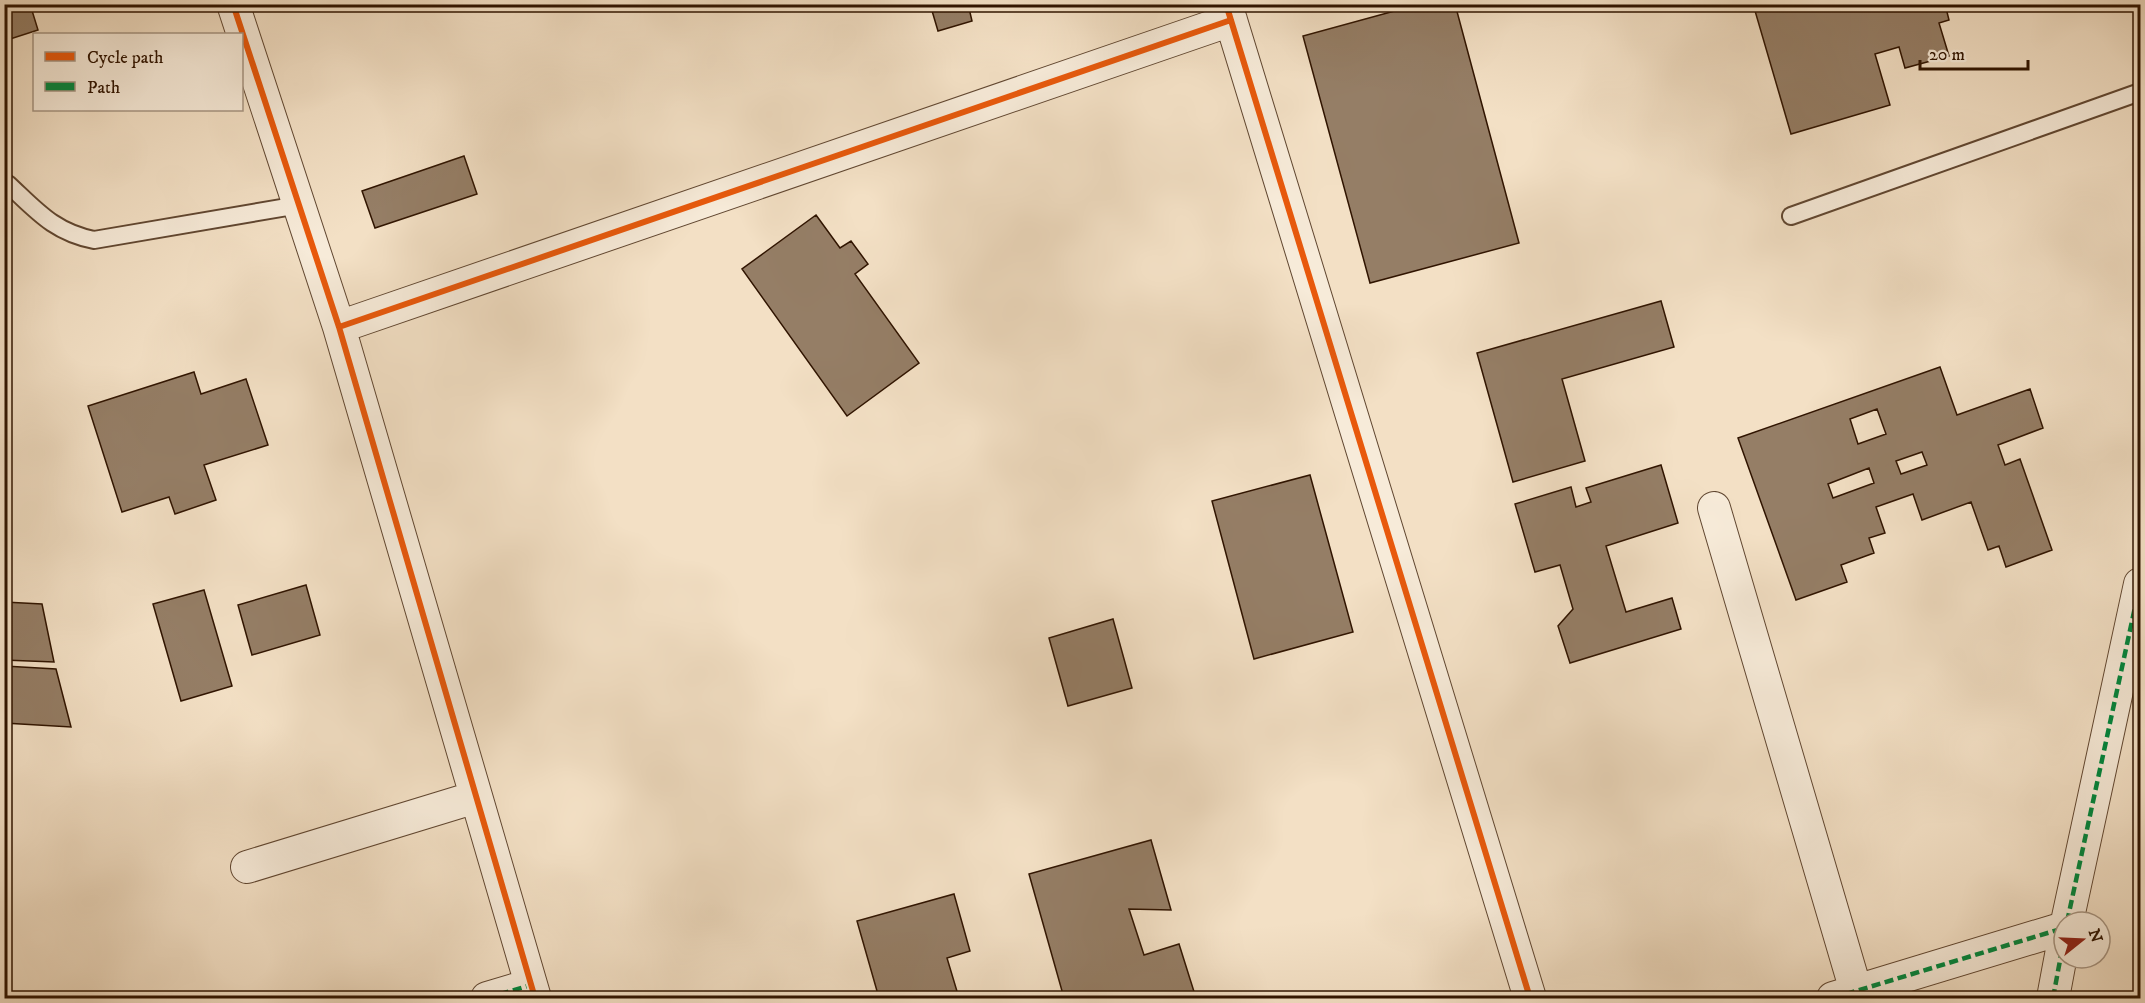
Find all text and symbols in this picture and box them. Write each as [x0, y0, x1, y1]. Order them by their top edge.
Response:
legend [33, 33, 243, 111]
scale bar [1920, 33, 2028, 71]
text: 20 m [1929, 44, 1965, 66]
text: Cycle path [87, 47, 164, 69]
text: Path [87, 77, 121, 99]
north arrow [2052, 910, 2112, 970]
text: N [2084, 926, 2107, 945]

